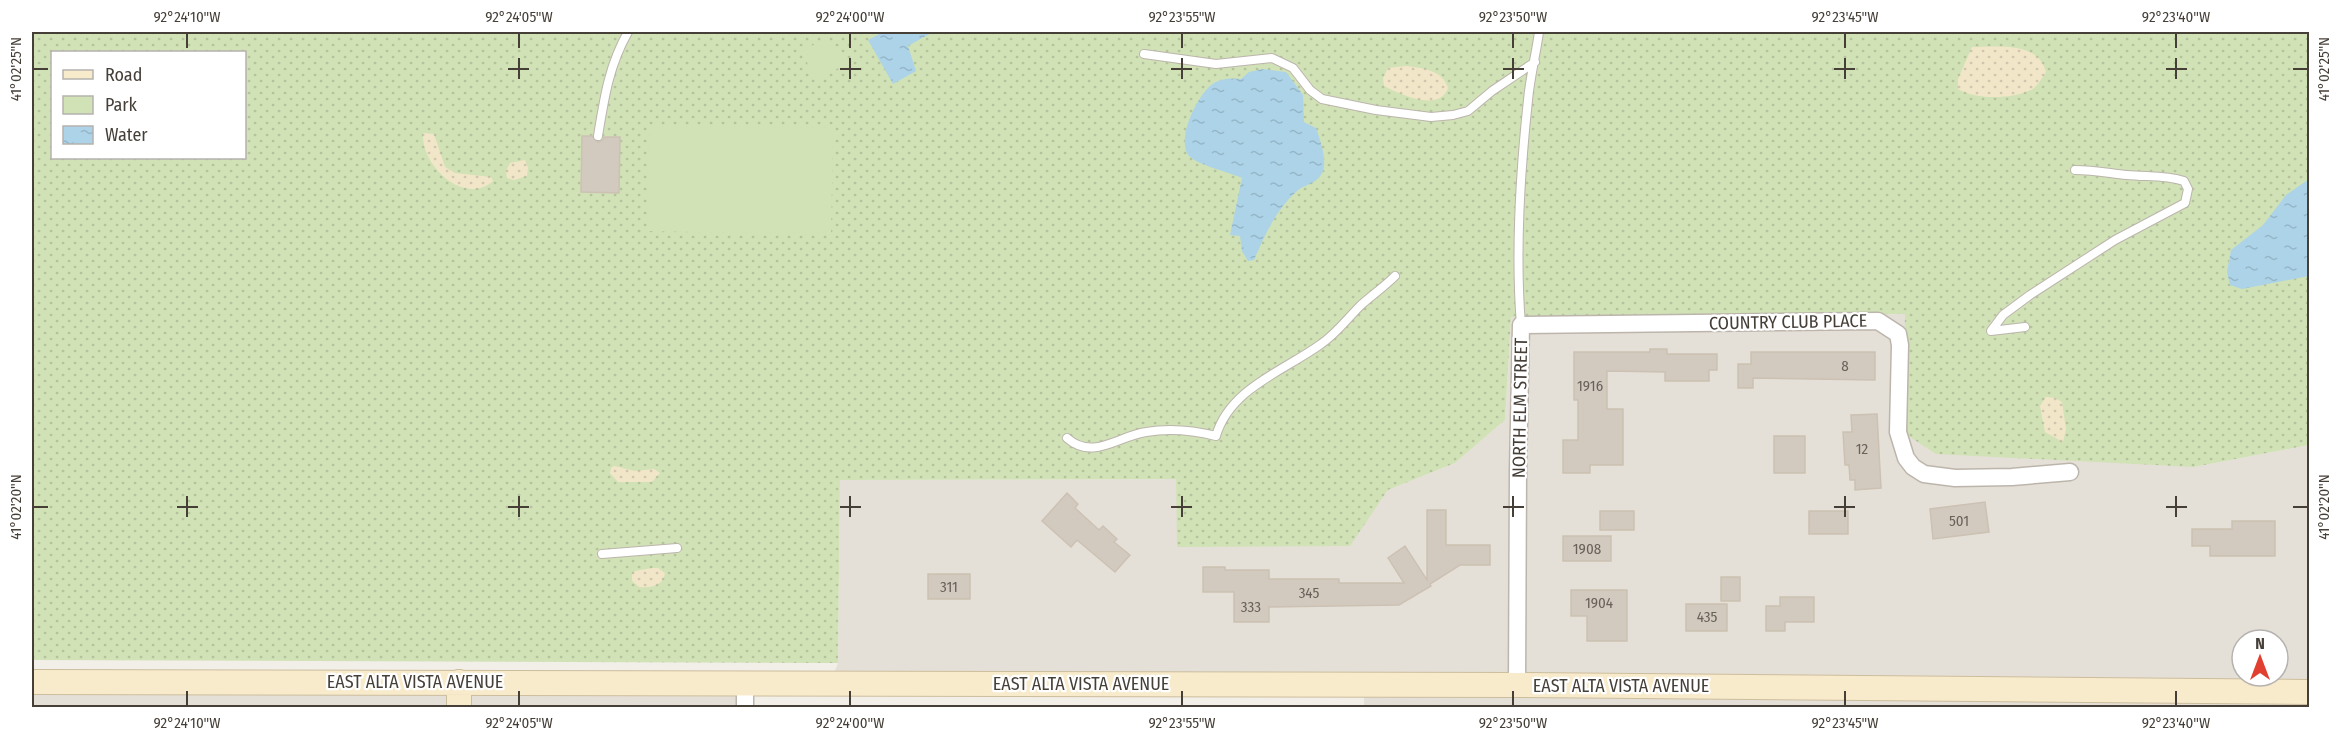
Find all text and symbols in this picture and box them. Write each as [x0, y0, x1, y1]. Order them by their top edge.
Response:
text: 92°24'10"W [154, 8, 220, 26]
text: 92°24'05"W [485, 8, 553, 26]
text: 92°24'00"W [816, 8, 884, 26]
text: 92°23'55"W [1148, 8, 1216, 26]
text: 92°23'50"W [1479, 8, 1547, 26]
text: 92°23'45"W [1812, 8, 1878, 26]
text: 92°23'40"W [2142, 8, 2210, 26]
text: 41°02'25"N [7, 37, 25, 101]
text: 41°02'25"N [2315, 37, 2333, 101]
legend [51, 51, 246, 159]
text: Road [105, 64, 142, 86]
text: Park [105, 94, 138, 116]
text: Water [105, 124, 148, 146]
street label: COUNTRY CLUB PLACE [1709, 310, 1867, 334]
street label: NORTH ELM STREET [1508, 337, 1532, 478]
house number: 8 [1841, 357, 1849, 375]
house number: 1916 [1577, 377, 1603, 395]
house number: 12 [1856, 440, 1869, 458]
text: 41°02'20"N [7, 474, 25, 540]
text: 41°02'20"N [2315, 474, 2333, 540]
house number: 501 [1949, 512, 1969, 530]
house number: 1908 [1573, 540, 1601, 558]
house number: 311 [940, 578, 958, 596]
house number: 345 [1299, 584, 1319, 602]
house number: 1904 [1585, 594, 1613, 612]
house number: 333 [1241, 598, 1261, 616]
house number: 435 [1697, 608, 1717, 626]
north arrow [2230, 628, 2290, 688]
text: N [2255, 634, 2265, 653]
street label: EAST ALTA VISTA AVENUE [327, 671, 503, 693]
street label: EAST ALTA VISTA AVENUE [993, 673, 1169, 695]
street label: EAST ALTA VISTA AVENUE [1533, 675, 1709, 697]
text: 92°24'10"W [154, 714, 220, 732]
text: 92°24'05"W [485, 714, 553, 732]
text: 92°24'00"W [816, 714, 884, 732]
text: 92°23'55"W [1148, 714, 1216, 732]
text: 92°23'50"W [1479, 714, 1547, 732]
text: 92°23'45"W [1812, 714, 1878, 732]
text: 92°23'40"W [2142, 714, 2210, 732]

